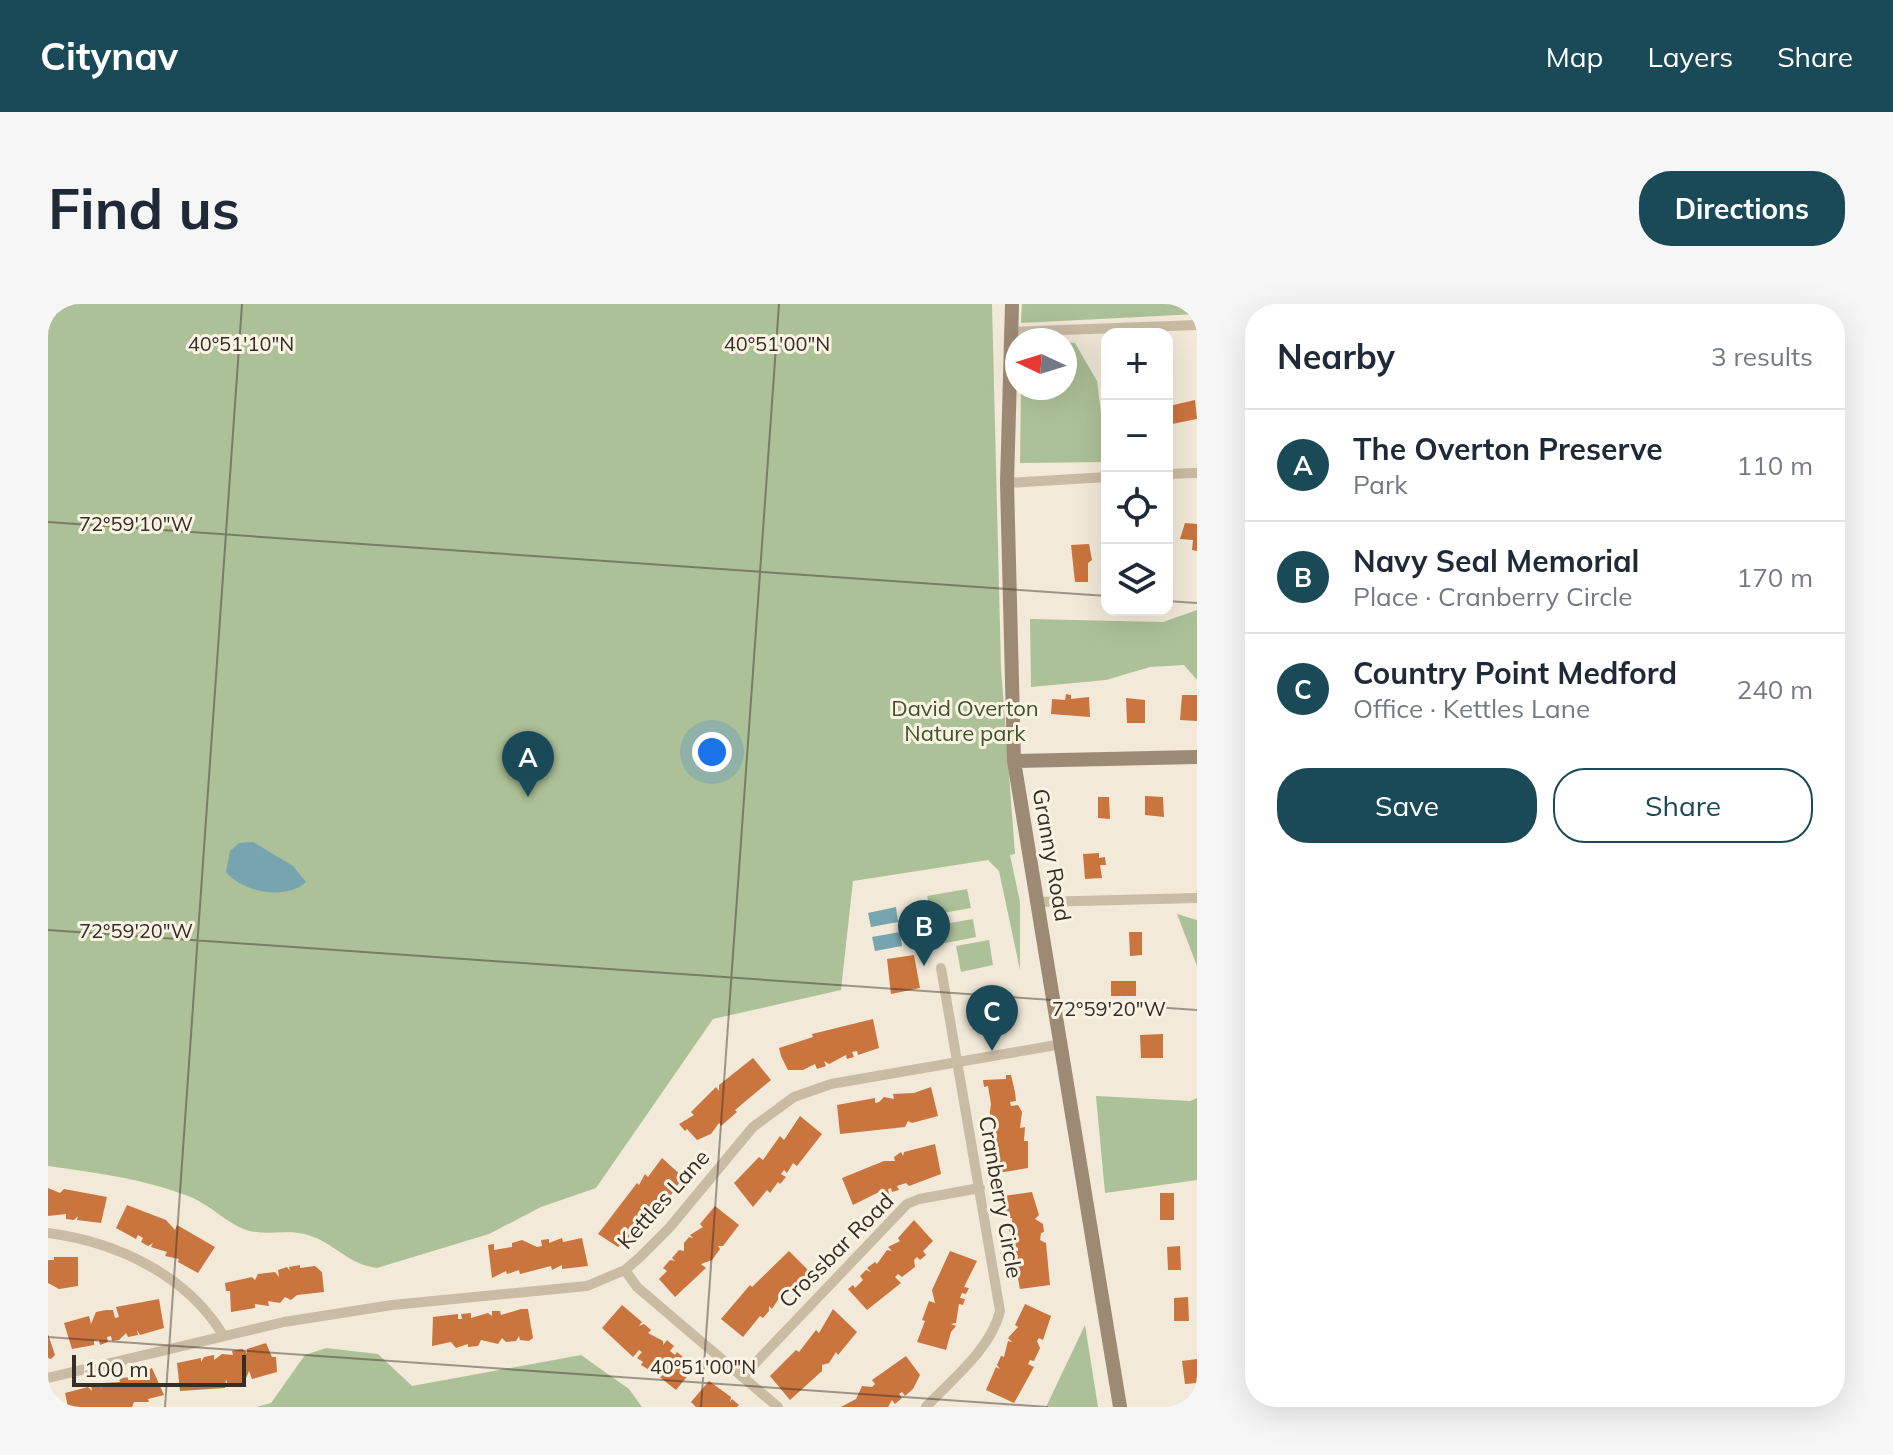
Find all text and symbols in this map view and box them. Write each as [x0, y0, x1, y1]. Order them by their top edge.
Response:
text: Citynav [40, 32, 178, 80]
text: Map [1546, 39, 1603, 74]
text: Layers [1647, 39, 1733, 74]
text: Share [1777, 39, 1853, 74]
button: Directions [1639, 171, 1845, 246]
text: Find us [48, 173, 240, 243]
north arrow [1005, 328, 1077, 400]
map controls [1101, 328, 1173, 616]
button: + [1101, 328, 1173, 400]
text: 40°51'10"N [188, 331, 294, 356]
text: 40°51'00"N [724, 331, 830, 356]
text: Nearby [1277, 335, 1395, 378]
text: 3 results [1711, 340, 1813, 373]
button: − [1101, 400, 1173, 472]
text: The Overton Preserve [1353, 430, 1663, 468]
text: A [1293, 449, 1313, 482]
text: 110 m [1737, 449, 1813, 482]
text: Park [1353, 468, 1408, 501]
button: locate [1101, 472, 1173, 544]
text: 72°59'10"W [79, 511, 193, 536]
text: Navy Seal Memorial [1353, 542, 1639, 580]
button: layers [1101, 544, 1173, 616]
text: B [1294, 561, 1312, 594]
text: 170 m [1737, 561, 1813, 594]
text: Place · Cranberry Circle [1353, 580, 1632, 613]
text: Country Point Medford [1353, 654, 1677, 692]
text: C [1294, 673, 1312, 706]
text: 240 m [1737, 673, 1813, 706]
text: Office · Kettles Lane [1353, 692, 1590, 725]
park label: David Overton Nature park [891, 694, 1039, 747]
pin: A [502, 731, 554, 797]
your location [692, 732, 732, 772]
button: Save [1277, 768, 1537, 843]
button: Share [1553, 768, 1813, 843]
street label: Granny Road [1027, 786, 1077, 924]
pin: B [898, 900, 950, 966]
text: 72°59'20"W [79, 918, 193, 943]
pin: C [966, 985, 1018, 1051]
text: 72°59'20"W [1052, 996, 1166, 1021]
street label: Cranberry Circle [973, 1114, 1029, 1280]
street label: Kettles Lane [611, 1143, 715, 1255]
street label: Crossbar Road [773, 1187, 899, 1313]
scale bar [72, 1351, 246, 1387]
text: 40°51'00"N [650, 1354, 756, 1379]
text: 100 m [84, 1355, 149, 1383]

